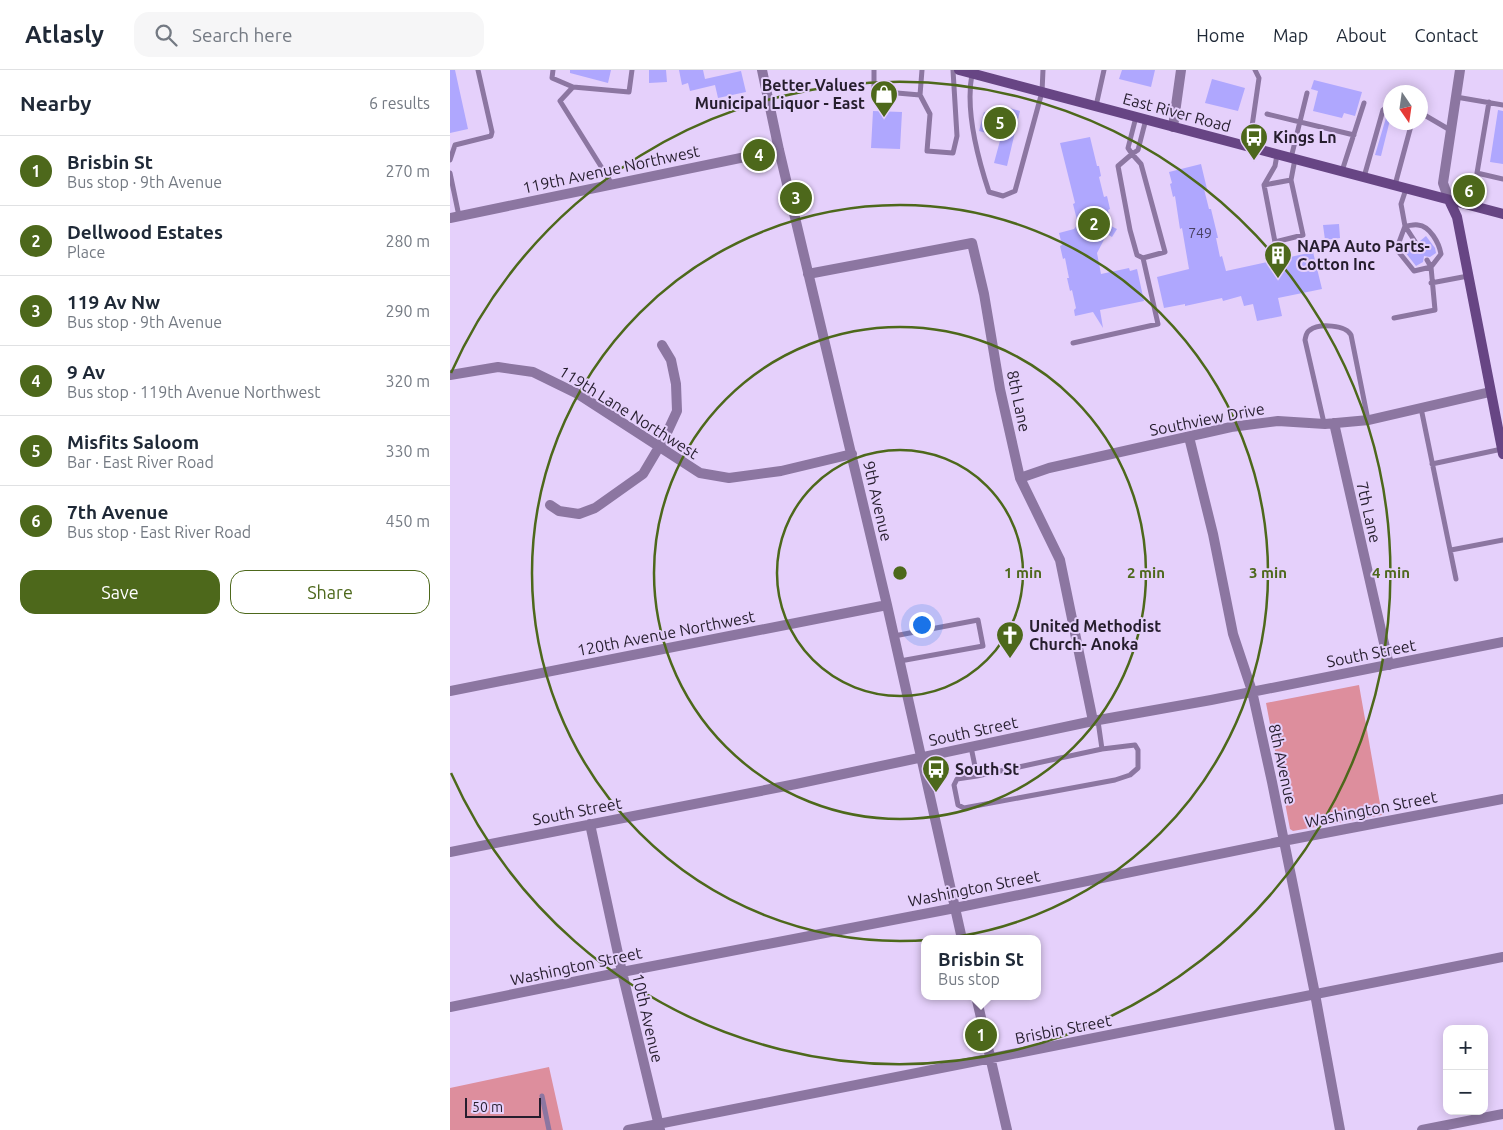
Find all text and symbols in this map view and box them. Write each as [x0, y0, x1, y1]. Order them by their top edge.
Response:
search box [134, 12, 484, 57]
text: Atlasly [25, 21, 104, 48]
icon: search [152, 21, 180, 49]
text: Search here [192, 24, 292, 46]
text: Home [1196, 25, 1245, 45]
text: Map [1273, 25, 1308, 45]
text: About [1336, 25, 1386, 45]
text: Contact [1414, 25, 1478, 45]
place label: Better Values Municipal Liquor - East [695, 76, 865, 112]
shop icon: Better Values Municipal Liquor - East [869, 79, 899, 118]
north arrow [1383, 85, 1428, 130]
street label: East River Road [1121, 89, 1233, 135]
text: Nearby [20, 91, 91, 115]
text: 6 results [369, 94, 430, 112]
pin: 5 [984, 104, 1016, 142]
bus stop icon: Kings Ln [1239, 122, 1269, 161]
place label: Kings Ln [1273, 128, 1337, 146]
pin: 4 [743, 136, 775, 174]
street label: 119th Avenue Northwest [521, 141, 702, 197]
text: Brisbin St [67, 151, 153, 173]
text: 1 [31, 162, 41, 180]
text: 270 m [385, 162, 430, 180]
pin: 6 [1453, 172, 1485, 210]
text: Bus stop · 9th Avenue [67, 173, 222, 191]
pin: 3 [780, 179, 812, 217]
pin: 2 [1078, 205, 1110, 243]
text: Dellwood Estates [67, 221, 223, 243]
house number: 749 [1188, 225, 1212, 241]
text: 2 [31, 232, 41, 250]
text: 280 m [385, 232, 430, 250]
place label: NAPA Auto Parts- Cotton Inc [1297, 237, 1430, 273]
building icon: NAPA Auto Parts- Cotton Inc [1263, 240, 1293, 279]
text: Place [67, 243, 105, 261]
text: 119 Av Nw [67, 291, 160, 313]
text: 3 [31, 302, 41, 320]
text: 290 m [385, 302, 430, 320]
text: Bus stop · 9th Avenue [67, 313, 222, 331]
text: 9 Av [67, 361, 105, 383]
street label: 119th Lane Northwest [556, 362, 703, 463]
street label: 8th Lane [1004, 369, 1034, 433]
text: 4 [31, 372, 41, 390]
text: 320 m [385, 372, 430, 390]
text: Bus stop · 119th Avenue Northwest [67, 383, 321, 401]
street label: Southview Drive [1148, 399, 1266, 439]
text: Misfits Saloom [67, 431, 199, 453]
text: 5 [31, 442, 41, 460]
text: 330 m [385, 442, 430, 460]
text: Bar · East River Road [67, 453, 214, 471]
street label: 9th Avenue [860, 459, 896, 543]
street label: 7th Lane [1353, 480, 1385, 544]
text: 7th Avenue [67, 501, 168, 523]
text: 6 [31, 512, 41, 530]
text: 450 m [385, 512, 430, 530]
text: Bus stop · East River Road [67, 523, 251, 541]
centre of rings [891, 564, 909, 582]
text: 1 min [1004, 564, 1042, 581]
text: 2 min [1127, 564, 1165, 581]
text: 3 min [1249, 564, 1287, 581]
text: 4 min [1372, 564, 1410, 581]
button: Save [20, 570, 220, 614]
button: Share [230, 570, 430, 614]
street label: 120th Avenue Northwest [576, 607, 757, 659]
your location [909, 612, 935, 638]
place label: United Methodist Church- Anoka [1029, 617, 1161, 653]
church icon: United Methodist Church- Anoka [995, 620, 1025, 659]
street label: South Street [1325, 635, 1418, 670]
street label: South Street [927, 713, 1020, 749]
street label: 8th Avenue [1266, 722, 1300, 806]
bus stop icon: South St [921, 754, 951, 793]
place label: South St [955, 760, 1019, 778]
street label: Washington Street [1303, 787, 1439, 831]
street label: South Street [531, 793, 624, 828]
street label: Washington Street [906, 866, 1042, 910]
popup [921, 935, 1041, 1000]
street label: Washington Street [509, 943, 644, 989]
text: Brisbin St [938, 948, 1024, 970]
text: Bus stop [938, 970, 1000, 988]
street label: 10th Avenue [629, 972, 667, 1064]
street label: Brisbin Street [1013, 1011, 1113, 1047]
pin: 1 [965, 1016, 997, 1054]
map controls [1443, 1025, 1488, 1115]
button: + [1443, 1025, 1488, 1070]
button: − [1443, 1070, 1488, 1115]
scale bar [465, 1095, 541, 1118]
text: 50 m [472, 1099, 503, 1115]

